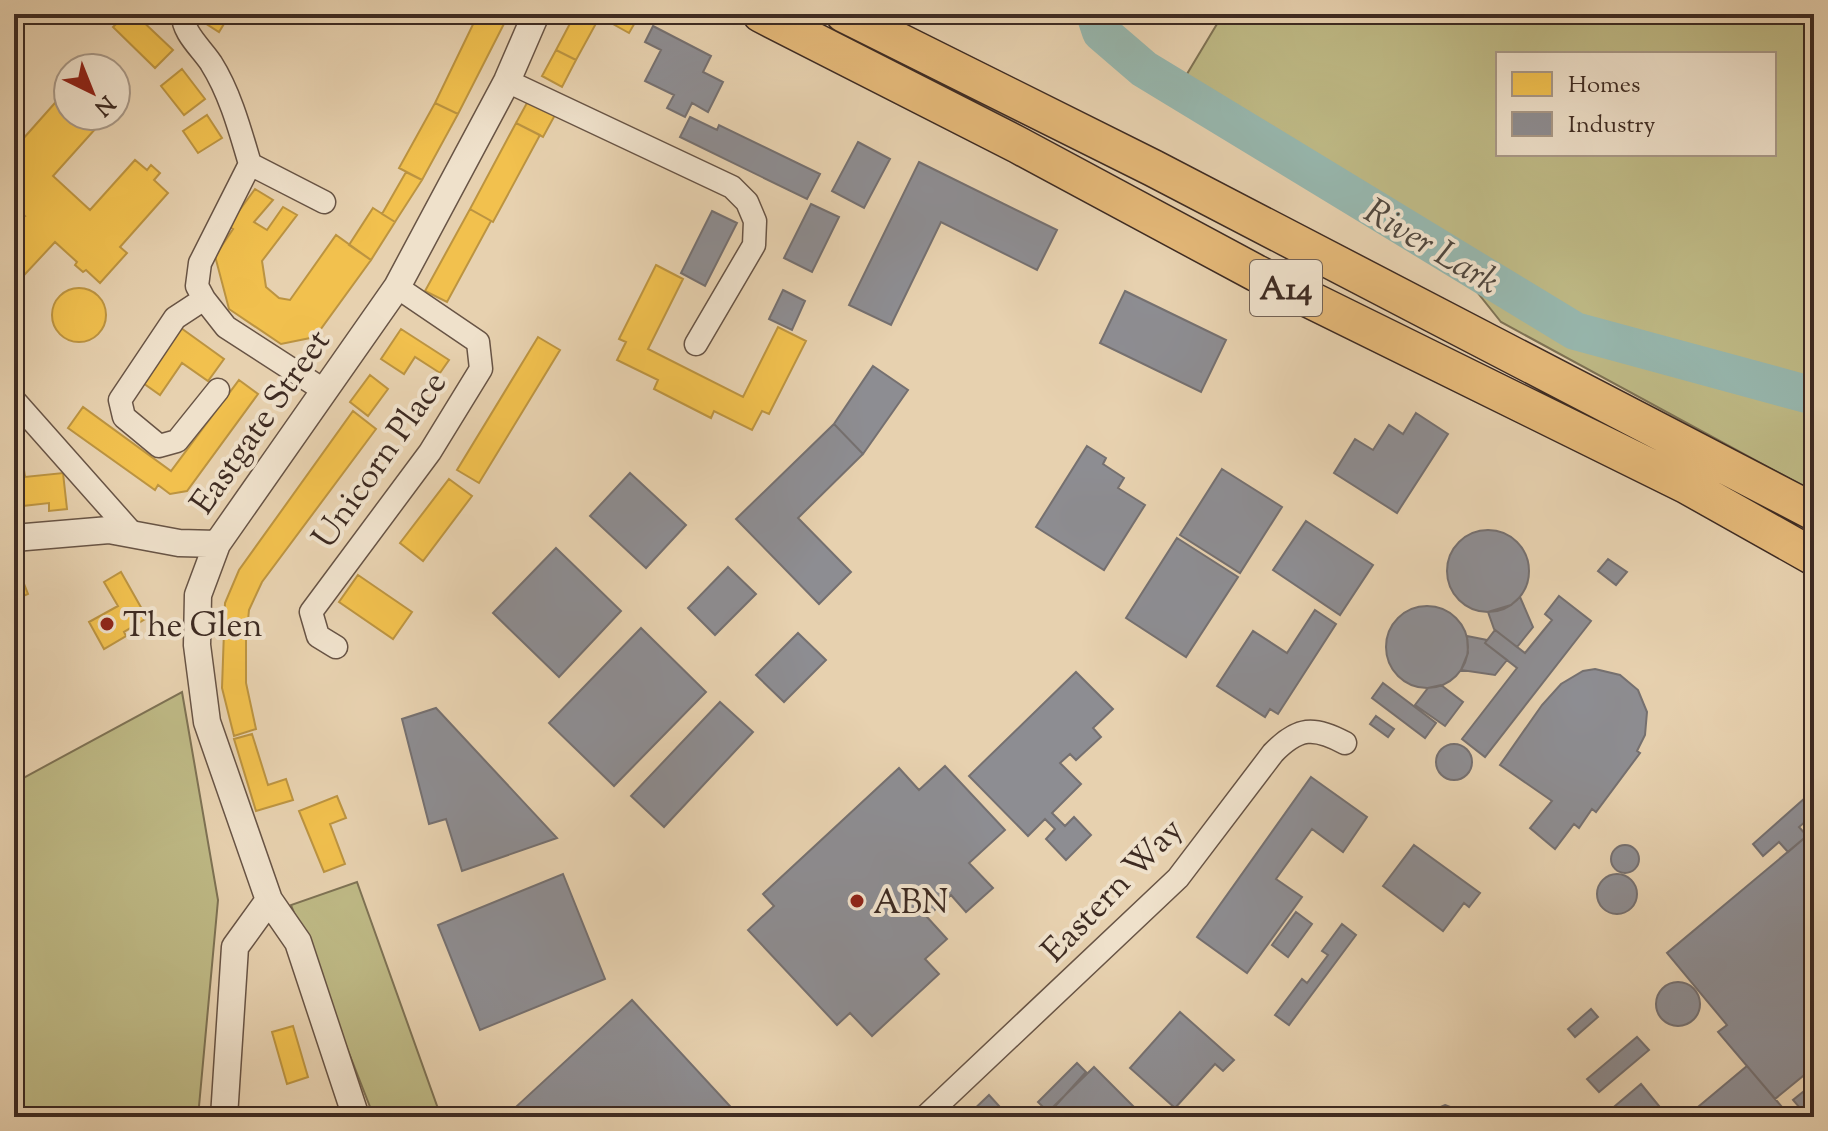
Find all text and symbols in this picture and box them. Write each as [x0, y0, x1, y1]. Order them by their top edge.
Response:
north arrow [52, 52, 132, 132]
legend [1496, 52, 1776, 156]
text: Homes [1568, 69, 1640, 103]
text: N [86, 87, 121, 122]
text: Industry [1568, 109, 1656, 143]
water label: River Lark [1353, 188, 1509, 309]
road number: A14 [1250, 260, 1322, 316]
street label: Eastgate Street [180, 320, 344, 525]
street label: Unicorn Place [302, 362, 460, 560]
place label: The Glen [123, 603, 263, 652]
marker: The Glen [98, 615, 116, 633]
street label: Eastern Way [1032, 808, 1195, 975]
place label: ABN [873, 880, 949, 929]
marker: ABN [848, 892, 866, 910]

